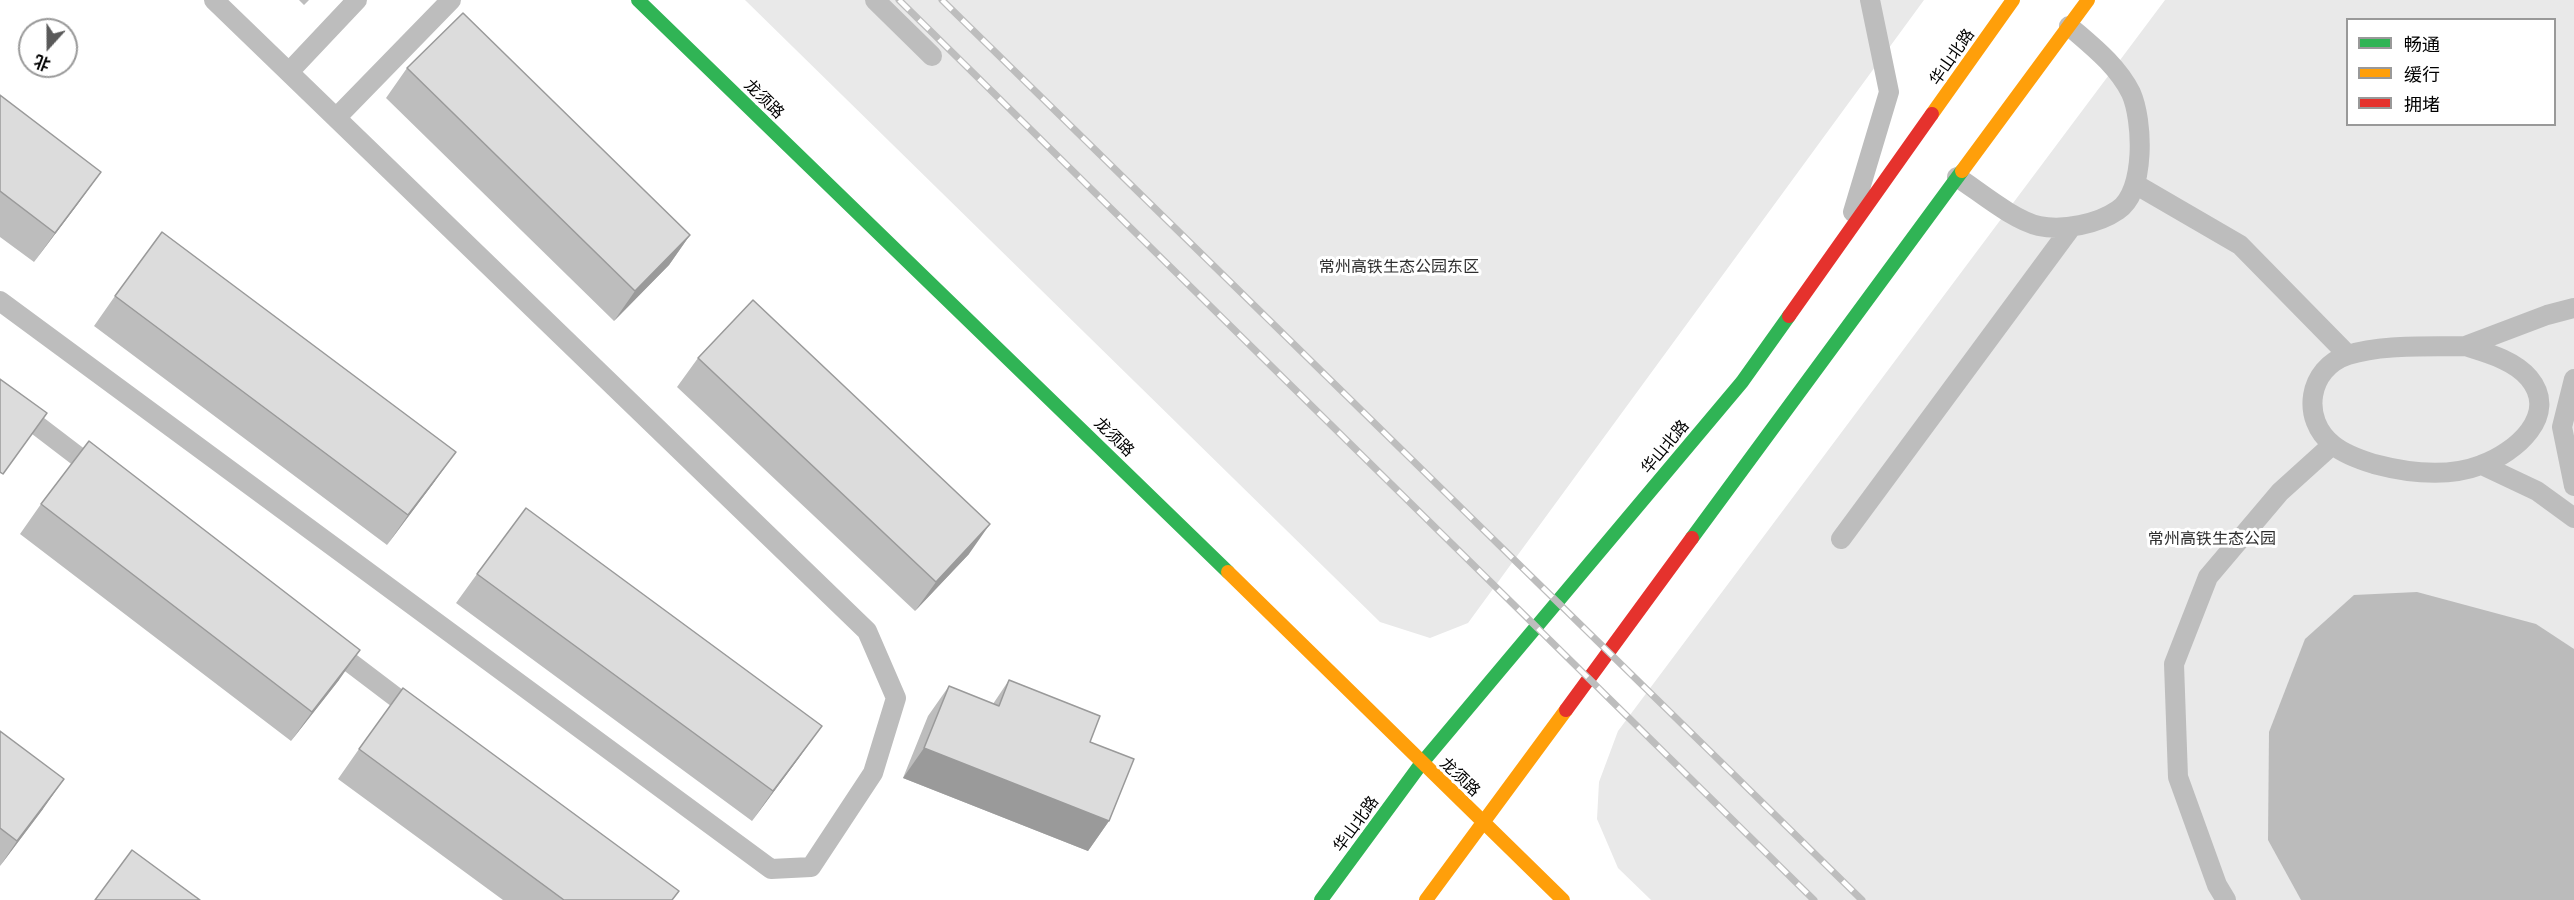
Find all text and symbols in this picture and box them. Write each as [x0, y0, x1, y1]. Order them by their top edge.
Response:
north arrow [18, 18, 78, 78]
legend [2346, 18, 2556, 126]
street label: 华山北路 [1926, 25, 1978, 89]
text: 畅通 [2404, 33, 2440, 55]
text: 北 [31, 52, 53, 75]
text: 缓行 [2404, 63, 2440, 85]
street label: 龙须路 [740, 75, 788, 123]
text: 拥堵 [2404, 93, 2440, 115]
park label: 常州高铁生态公园东区 [1319, 257, 1479, 277]
street label: 龙须路 [1090, 413, 1138, 461]
street label: 华山北路 [1637, 416, 1693, 478]
park label: 常州高铁生态公园 [2148, 529, 2276, 549]
street label: 龙须路 [1436, 754, 1484, 800]
street label: 华山北路 [1329, 792, 1383, 856]

